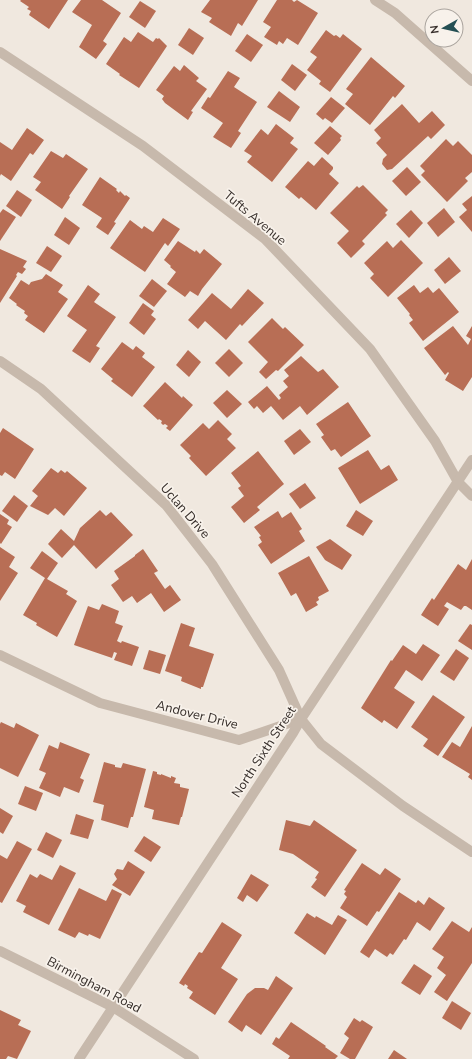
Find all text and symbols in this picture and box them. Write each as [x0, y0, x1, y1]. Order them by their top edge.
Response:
north arrow [424, 8, 464, 48]
text: N [427, 24, 443, 34]
street label: Tufts Avenue [220, 186, 290, 250]
street label: Uclan Drive [156, 480, 214, 543]
street label: Andover Drive [154, 696, 240, 734]
street label: North Sixth Street [228, 702, 301, 801]
street label: Birmingham Road [44, 953, 144, 1017]

